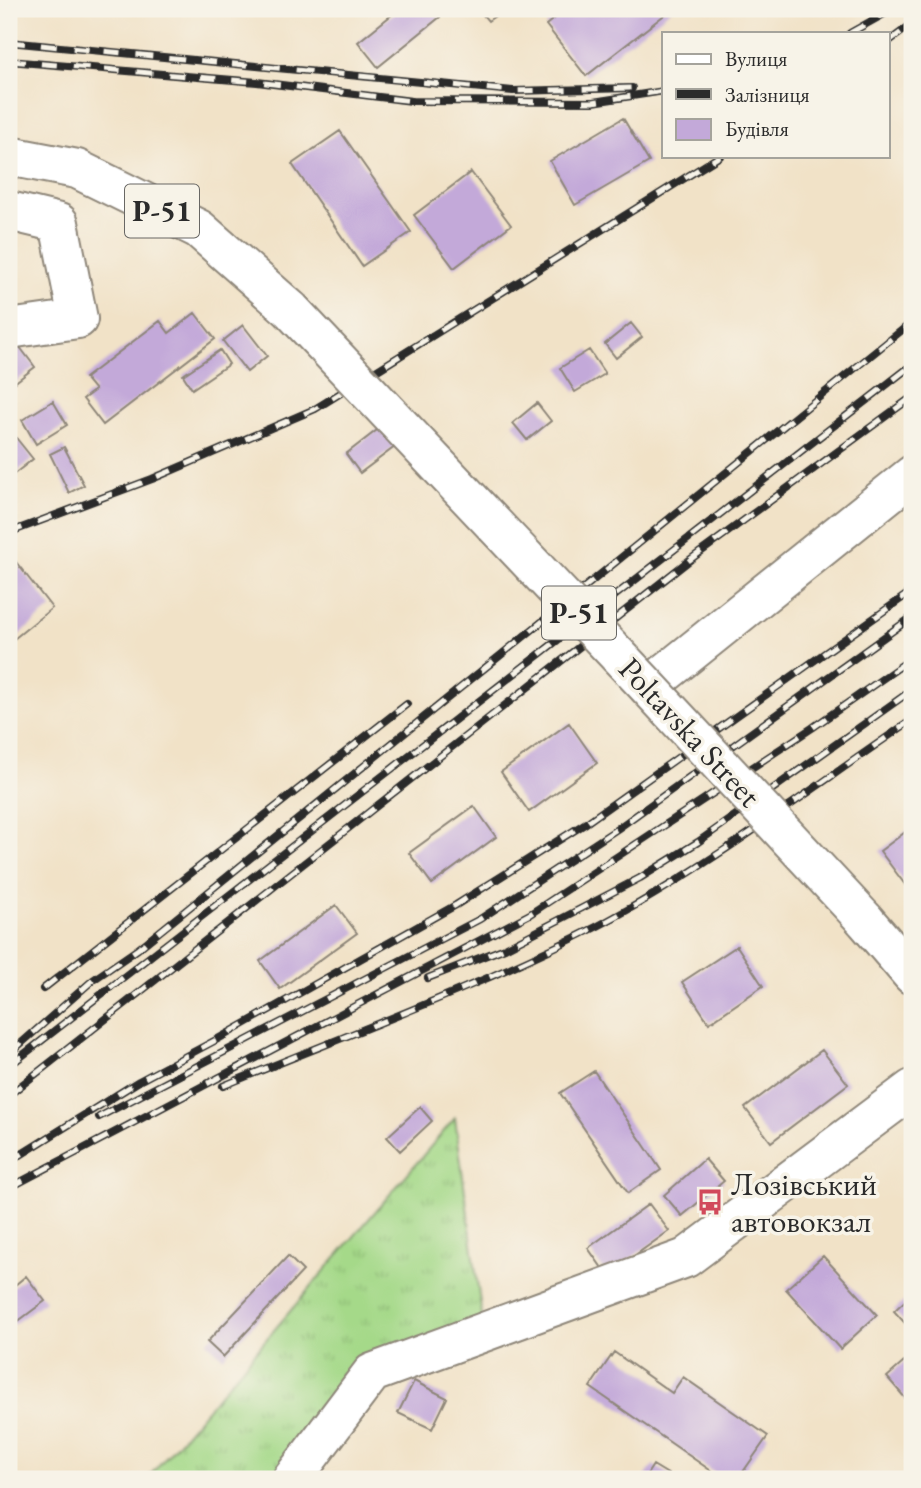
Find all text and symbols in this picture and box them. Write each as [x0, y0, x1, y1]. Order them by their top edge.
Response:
legend [662, 32, 890, 158]
text: Вулиця [725, 45, 787, 72]
text: Залізниця [725, 81, 810, 108]
text: Будівля [725, 115, 789, 142]
road number: Р-51 [125, 184, 199, 238]
road number: Р-51 [542, 586, 616, 640]
street label: Poltavska Street [610, 648, 770, 816]
place label: Лозівський автовокзал [731, 1163, 877, 1242]
bus stop icon: Лозівський автовокзал [695, 1187, 725, 1217]

